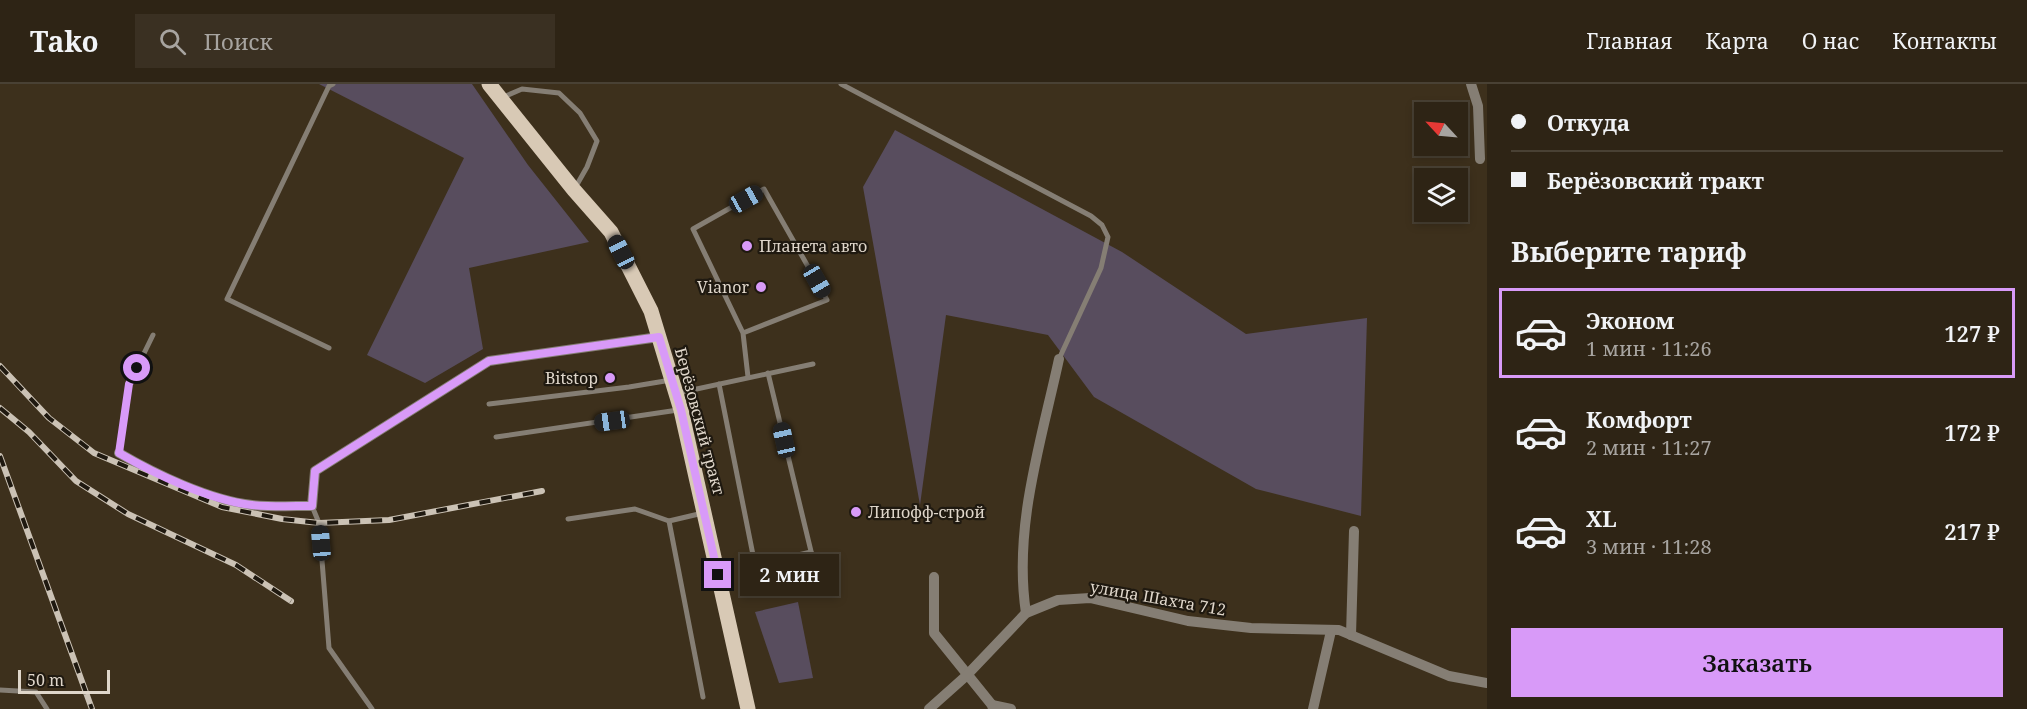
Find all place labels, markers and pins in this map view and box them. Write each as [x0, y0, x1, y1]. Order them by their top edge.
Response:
place label: Планета авто [759, 235, 867, 257]
marker: Планета авто [740, 239, 754, 253]
place label: Vianor [697, 276, 749, 298]
marker: Vianor [754, 280, 768, 294]
place label: Bitstop [545, 367, 598, 389]
marker: Bitstop [603, 371, 617, 385]
place label: Липофф-строй [868, 501, 985, 523]
marker: Липофф-строй [849, 505, 863, 519]

